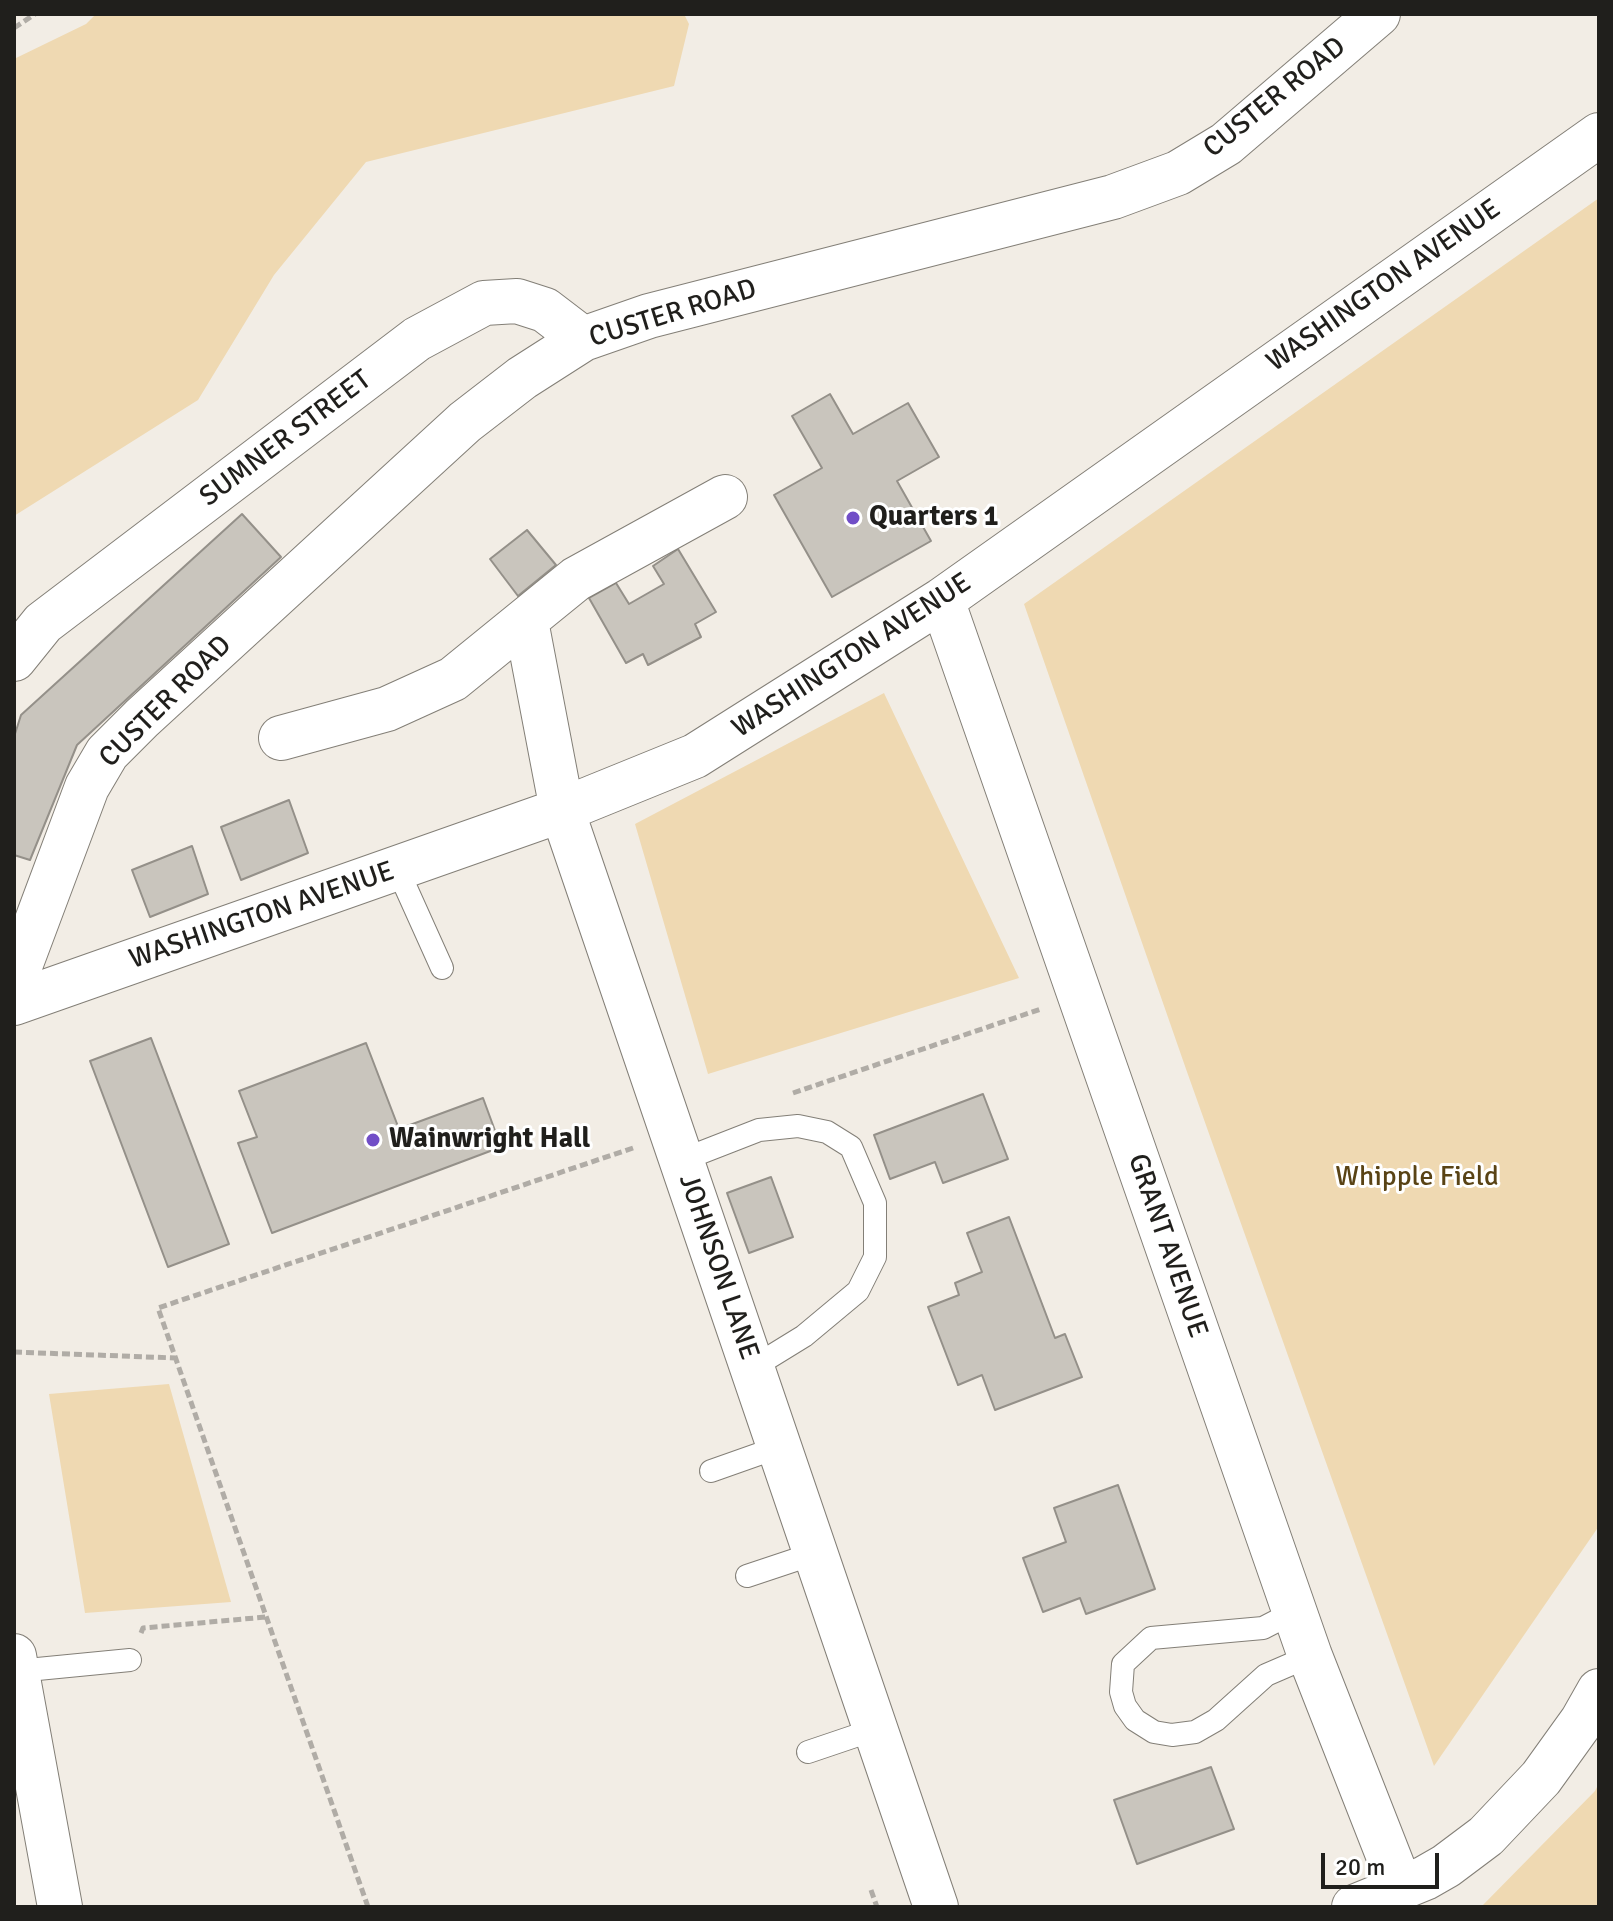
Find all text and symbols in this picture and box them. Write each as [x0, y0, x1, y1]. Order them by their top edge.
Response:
street label: CUSTER ROAD [1197, 31, 1353, 165]
street label: WASHINGTON AVENUE [1261, 193, 1507, 379]
street label: CUSTER ROAD [585, 273, 761, 355]
street label: SUMNER STREET [194, 364, 378, 514]
place label: Quarters 1 [869, 501, 999, 535]
marker: Quarters 1 [844, 509, 862, 527]
street label: WASHINGTON AVENUE [726, 566, 978, 746]
street label: CUSTER ROAD [93, 629, 239, 775]
street label: WASHINGTON AVENUE [125, 855, 399, 977]
place label: Wainwright Hall [389, 1123, 590, 1157]
marker: Wainwright Hall [364, 1131, 382, 1149]
street label: GRANT AVENUE [1120, 1150, 1214, 1342]
park label: Whipple Field [1335, 1161, 1499, 1195]
street label: JOHNSON LANE [671, 1170, 765, 1364]
scale bar [1325, 1837, 1443, 1887]
text: 20 m [1335, 1852, 1385, 1882]

